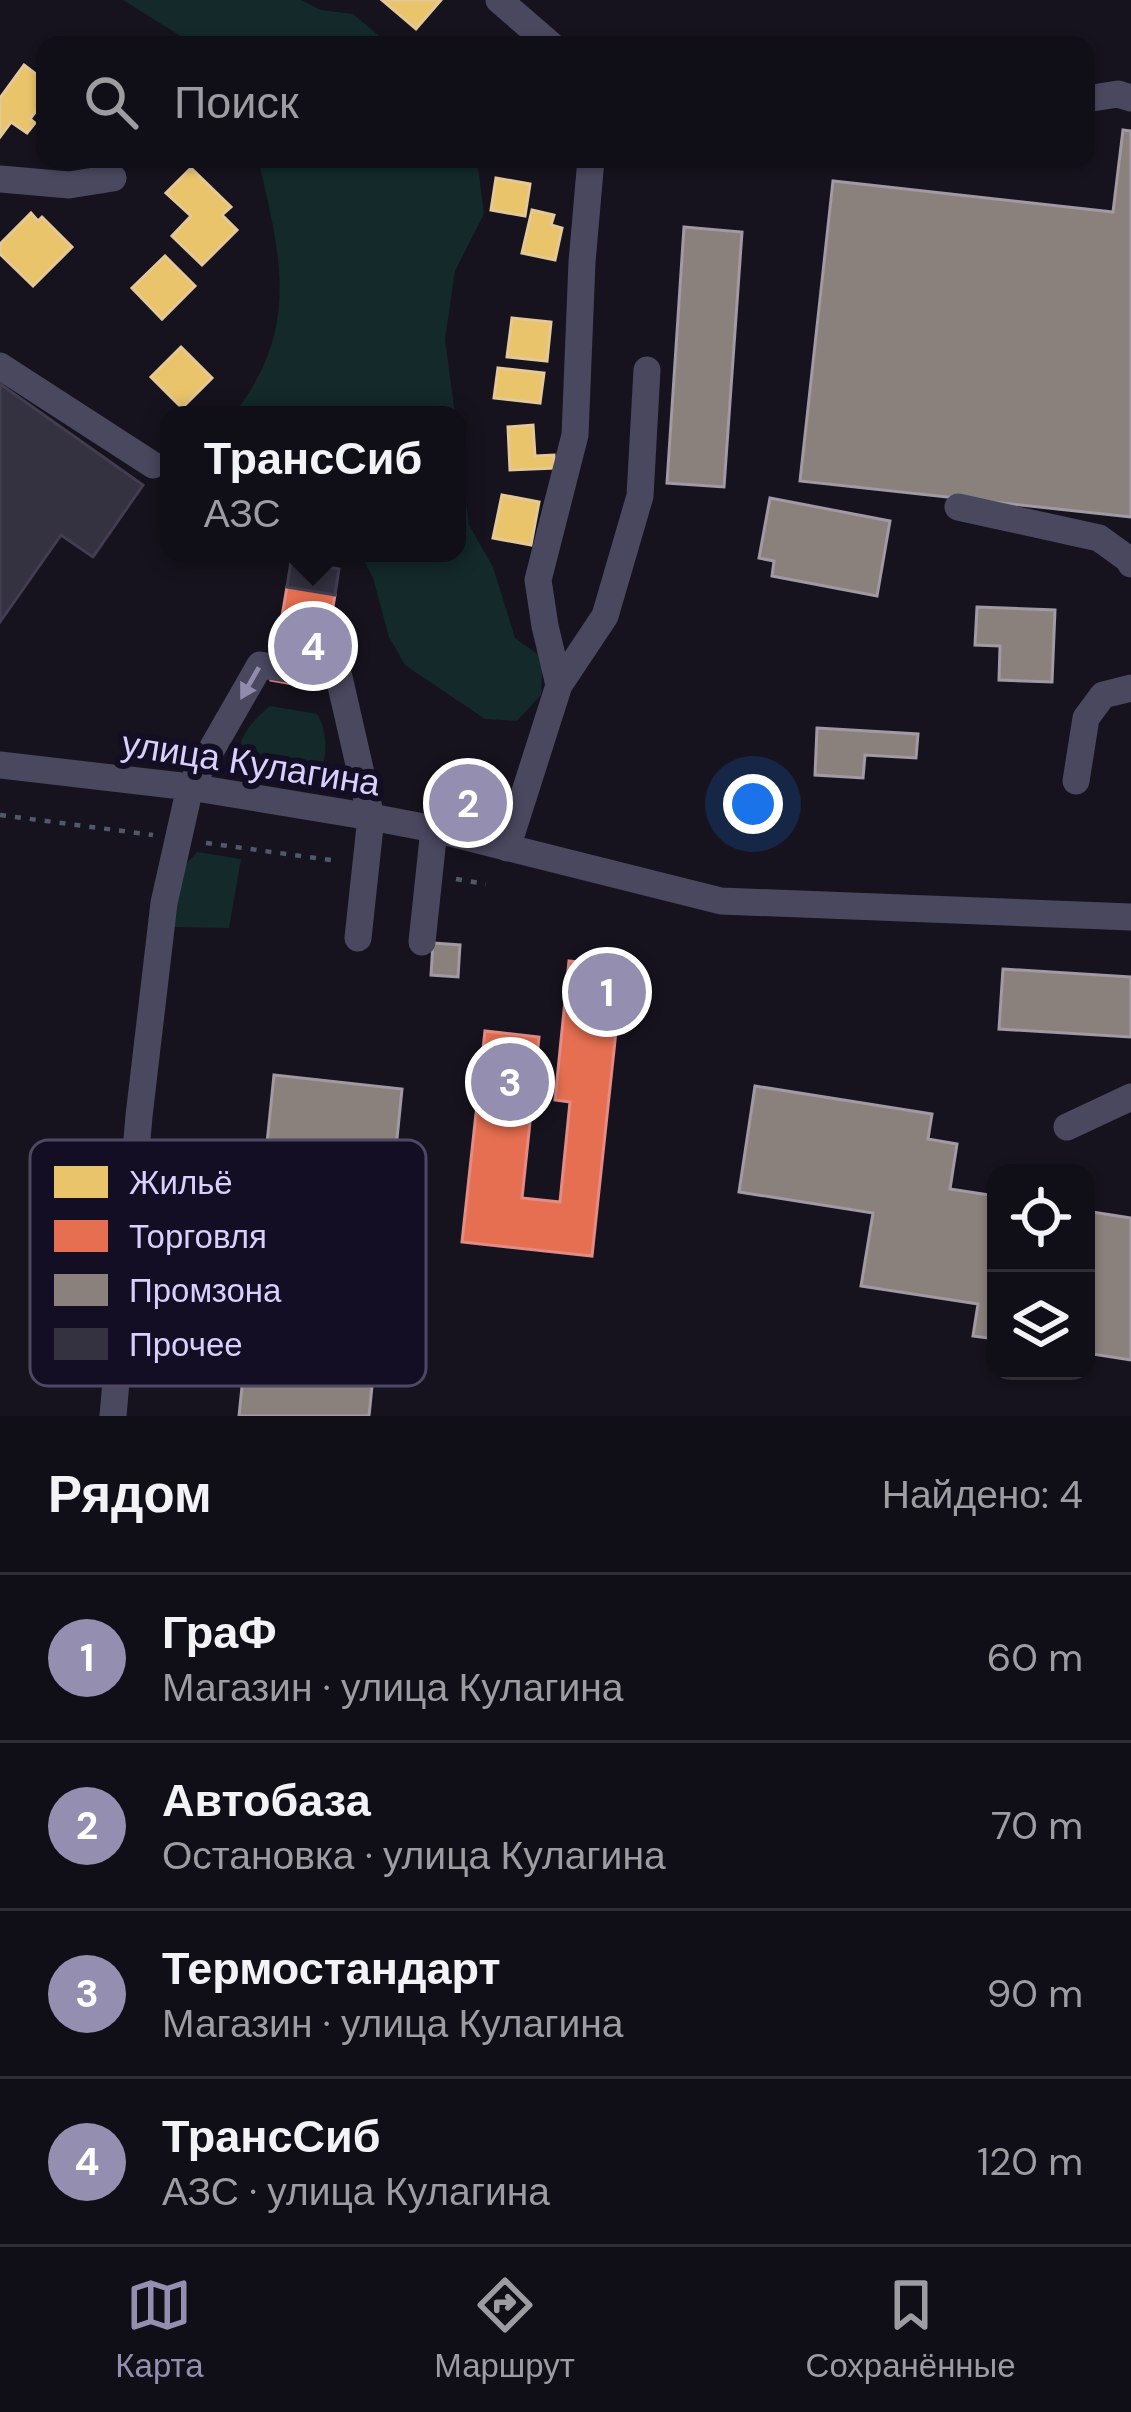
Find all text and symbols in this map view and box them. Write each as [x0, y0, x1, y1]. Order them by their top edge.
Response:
search box [36, 36, 1095, 168]
icon: search [78, 69, 144, 135]
text: Поиск [174, 73, 299, 132]
popup [160, 406, 466, 562]
text: ТрансСиб [204, 429, 422, 488]
text: АЗС [204, 488, 281, 539]
pin: 4 [274, 601, 352, 691]
one-way arrow [241, 666, 262, 700]
street label: улица Кулагина [118, 719, 384, 807]
pin: 2 [429, 758, 507, 848]
your location [723, 774, 783, 834]
pin: 1 [568, 947, 646, 1037]
pin: 3 [471, 1037, 549, 1127]
legend [30, 1140, 426, 1386]
text: Жильё [129, 1161, 233, 1204]
map controls [987, 1164, 1095, 1380]
button: locate [987, 1164, 1095, 1272]
text: Торговля [129, 1215, 267, 1258]
text: Промзона [129, 1269, 282, 1312]
button: layers [987, 1272, 1095, 1380]
text: Прочее [129, 1323, 243, 1366]
text: Рядом [48, 1461, 212, 1528]
text: Найдено: 4 [882, 1469, 1083, 1520]
text: ГраФ [162, 1603, 277, 1662]
text: 1 [80, 1632, 94, 1683]
text: 60 m [987, 1632, 1083, 1683]
text: Магазин · улица Кулагина [162, 1662, 624, 1713]
text: Автобаза [162, 1771, 371, 1830]
text: 2 [76, 1800, 98, 1851]
text: 70 m [991, 1800, 1083, 1851]
text: Остановка · улица Кулагина [162, 1830, 666, 1881]
text: Термостандарт [162, 1939, 501, 1998]
text: 3 [75, 1968, 99, 2019]
text: 90 m [987, 1968, 1083, 2019]
text: Магазин · улица Кулагина [162, 1998, 624, 2049]
text: ТрансСиб [162, 2107, 380, 2166]
text: 4 [74, 2136, 100, 2187]
text: 120 m [977, 2136, 1083, 2187]
text: АЗС · улица Кулагина [162, 2166, 550, 2217]
tab: Карта [115, 2272, 204, 2387]
tab: Маршрут [434, 2272, 575, 2387]
tab: Сохранённые [806, 2272, 1016, 2387]

